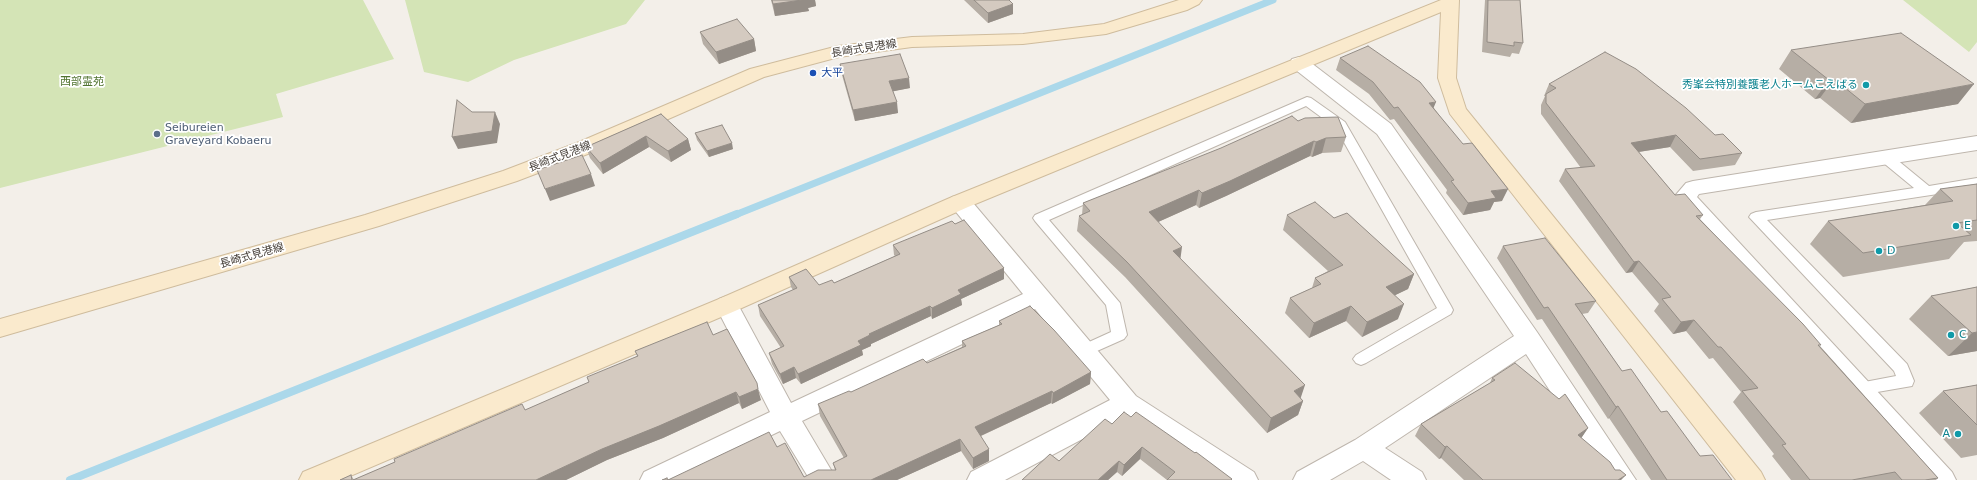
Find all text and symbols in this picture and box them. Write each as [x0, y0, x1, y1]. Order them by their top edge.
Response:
street label: 長崎式見港線 [830, 37, 898, 61]
place label: 大平 [821, 66, 843, 80]
marker: 大平 [808, 68, 818, 78]
park label: 西部霊苑 [60, 75, 104, 89]
place label: 秀峯会特別養護老人ホームこえばる [1682, 78, 1858, 92]
marker: 秀峯会特別養護老人ホームこえばる [1861, 80, 1871, 90]
place label: Seibureien Graveyard Kobaeru [165, 121, 272, 147]
marker: Seibureien Graveyard Kobaeru [152, 129, 162, 139]
street label: 長崎式見港線 [527, 139, 593, 175]
place label: E [1964, 219, 1971, 233]
marker: E [1951, 221, 1961, 231]
street label: 長崎式見港線 [218, 241, 286, 271]
place label: D [1887, 244, 1895, 258]
marker: D [1874, 246, 1884, 256]
place label: C [1959, 328, 1967, 342]
marker: C [1946, 330, 1956, 340]
place label: A [1942, 427, 1950, 441]
marker: A [1953, 429, 1963, 439]

